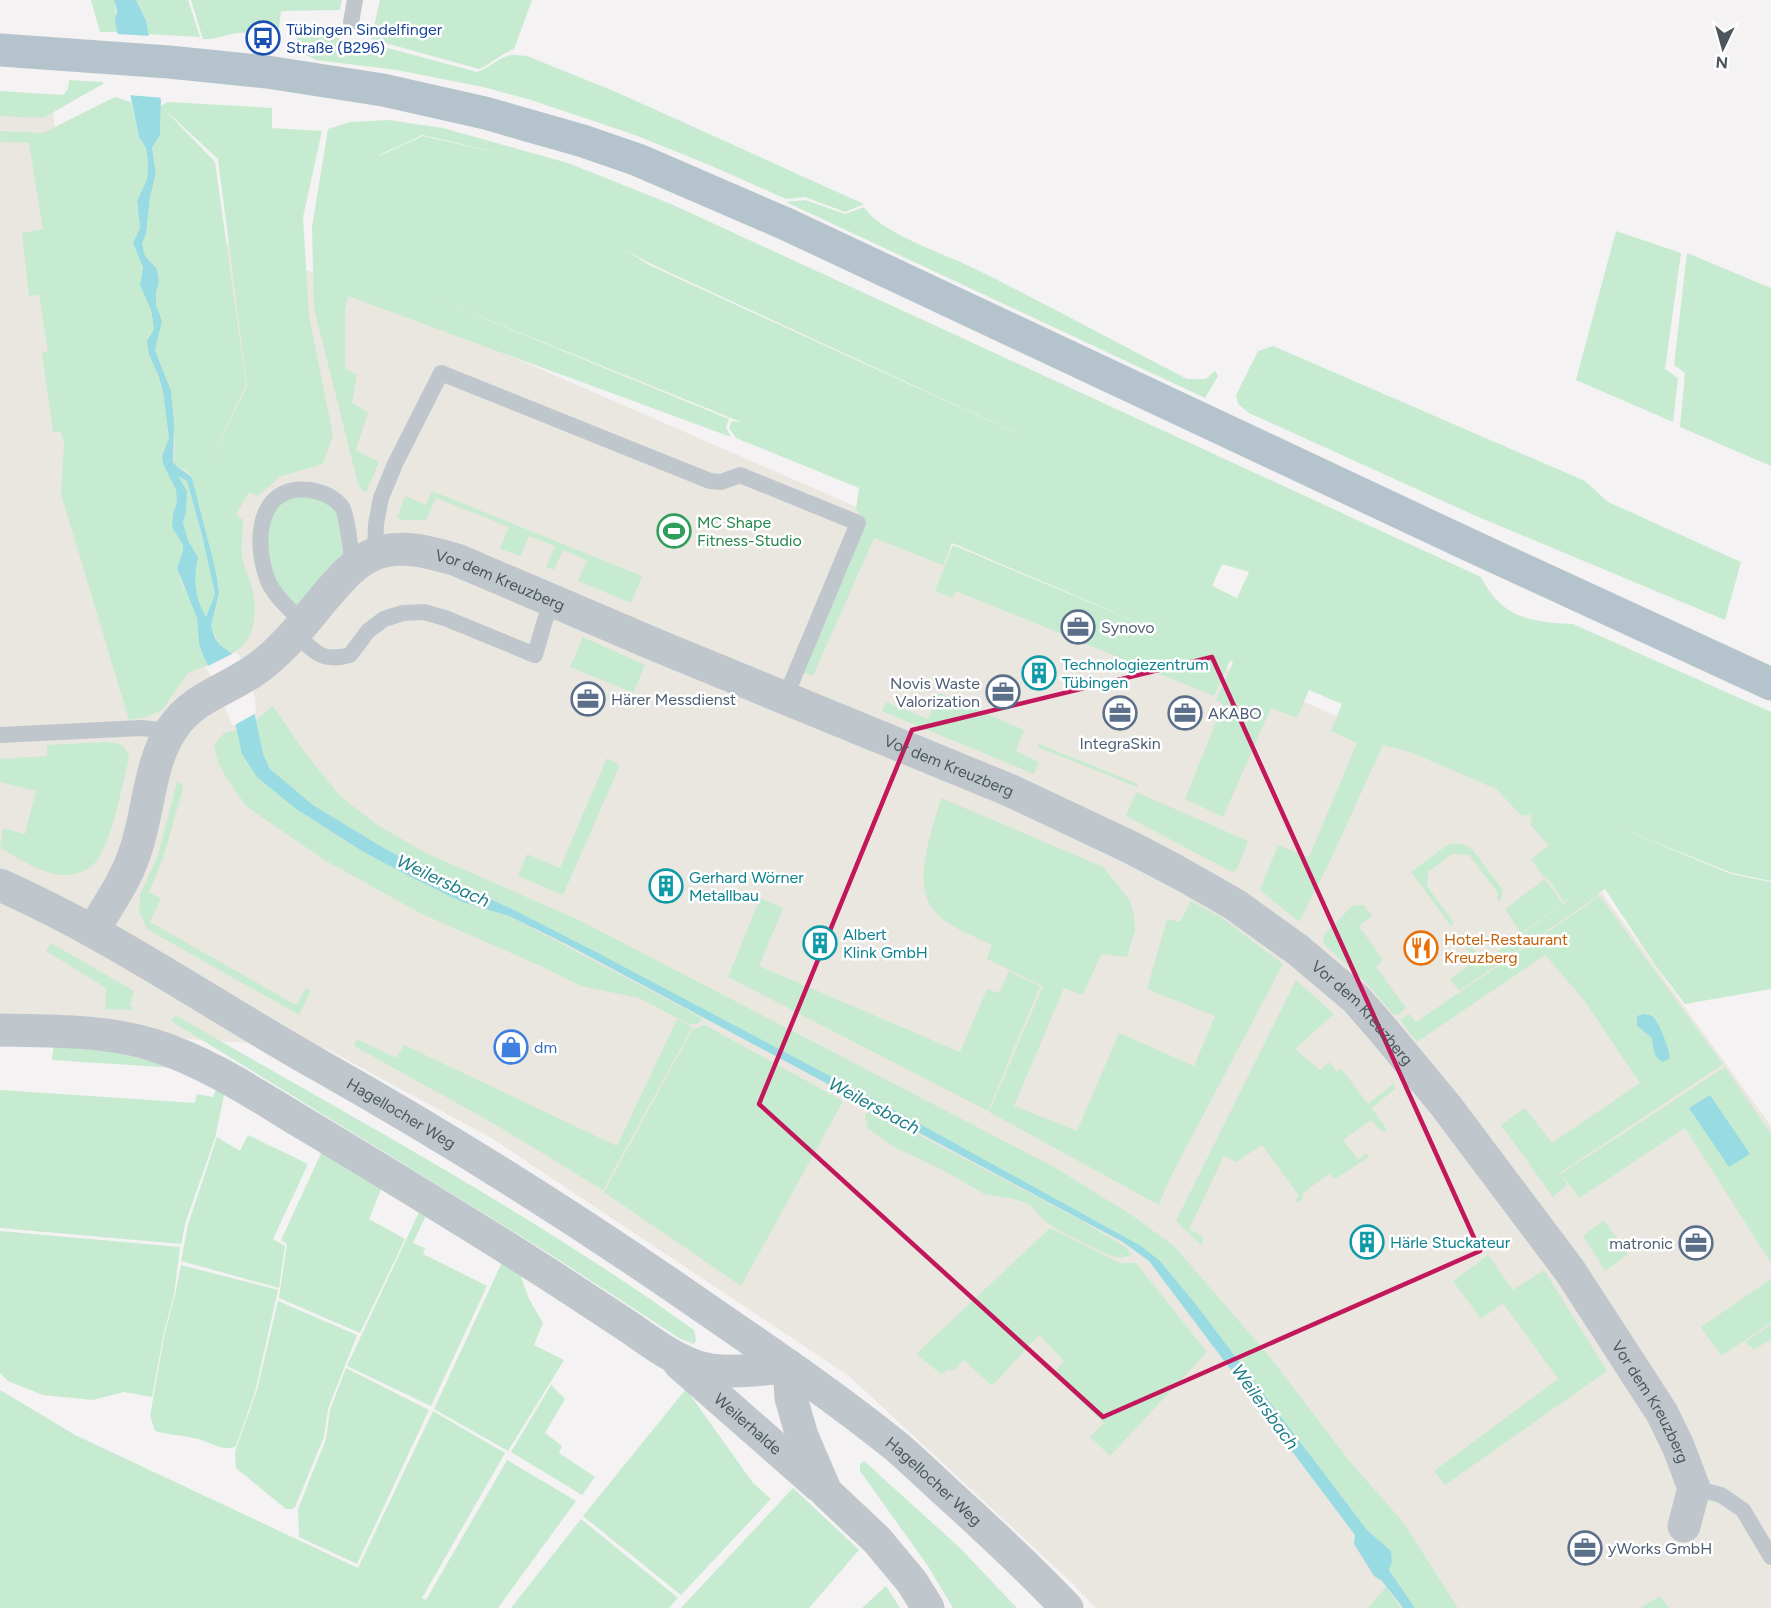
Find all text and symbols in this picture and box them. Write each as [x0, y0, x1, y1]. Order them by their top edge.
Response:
north arrow [1693, 18, 1753, 78]
bus stop icon: Tübingen Sindelfinger Straße (B296) [245, 20, 281, 56]
place label: Tübingen Sindelfinger Straße (B296) [286, 20, 443, 57]
text: N [1715, 52, 1729, 72]
sports icon: MC Shape Fitness-Studio [656, 513, 692, 549]
place label: MC Shape Fitness-Studio [697, 513, 802, 550]
street label: Vor dem Kreuzberg [433, 545, 568, 615]
office icon: Synovo [1060, 609, 1096, 645]
place label: Synovo [1101, 618, 1155, 637]
building icon: Technologiezentrum Tübingen [1021, 655, 1057, 691]
place label: Technologiezentrum Tübingen [1062, 655, 1209, 692]
place label: Novis Waste Valorization [890, 674, 980, 711]
office icon: Novis Waste Valorization [985, 674, 1021, 710]
office icon: Härer Messdienst [570, 681, 606, 717]
place label: Härer Messdienst [611, 690, 736, 709]
office icon: IntegraSkin [1102, 695, 1138, 731]
office icon: AKABO [1167, 695, 1203, 731]
place label: AKABO [1208, 704, 1262, 723]
street label: Vor dem Kreuzberg [881, 731, 1017, 801]
place label: IntegraSkin [1079, 734, 1161, 753]
water label: Weilersbach [393, 850, 493, 912]
building icon: Gerhard Wörner Metallbau [648, 868, 684, 904]
place label: Gerhard Wörner Metallbau [689, 868, 804, 905]
building icon: Albert Klink GmbH [802, 925, 838, 961]
place label: Albert Klink GmbH [843, 925, 928, 962]
restaurant icon: Hotel-Restaurant Kreuzberg [1403, 930, 1439, 966]
place label: Hotel-Restaurant Kreuzberg [1444, 930, 1568, 967]
street label: Vor dem Kreuzberg [1308, 957, 1417, 1069]
shop icon: dm [493, 1029, 529, 1065]
place label: dm [534, 1038, 557, 1057]
water label: Weilersbach [825, 1073, 923, 1139]
street label: Hagellocher Weg [343, 1074, 459, 1153]
building icon: Härle Stuckateur [1349, 1224, 1385, 1260]
office icon: matronic [1678, 1225, 1714, 1261]
place label: Härle Stuckateur [1390, 1233, 1511, 1252]
place label: matronic [1609, 1234, 1673, 1253]
street label: Vor dem Kreuzberg [1608, 1337, 1693, 1466]
water label: Weilersbach [1227, 1360, 1303, 1454]
street label: Weilerhalde [710, 1389, 786, 1459]
street label: Hagellocher Weg [882, 1433, 986, 1530]
office icon: yWorks GmbH [1567, 1530, 1603, 1566]
place label: yWorks GmbH [1608, 1539, 1712, 1558]

